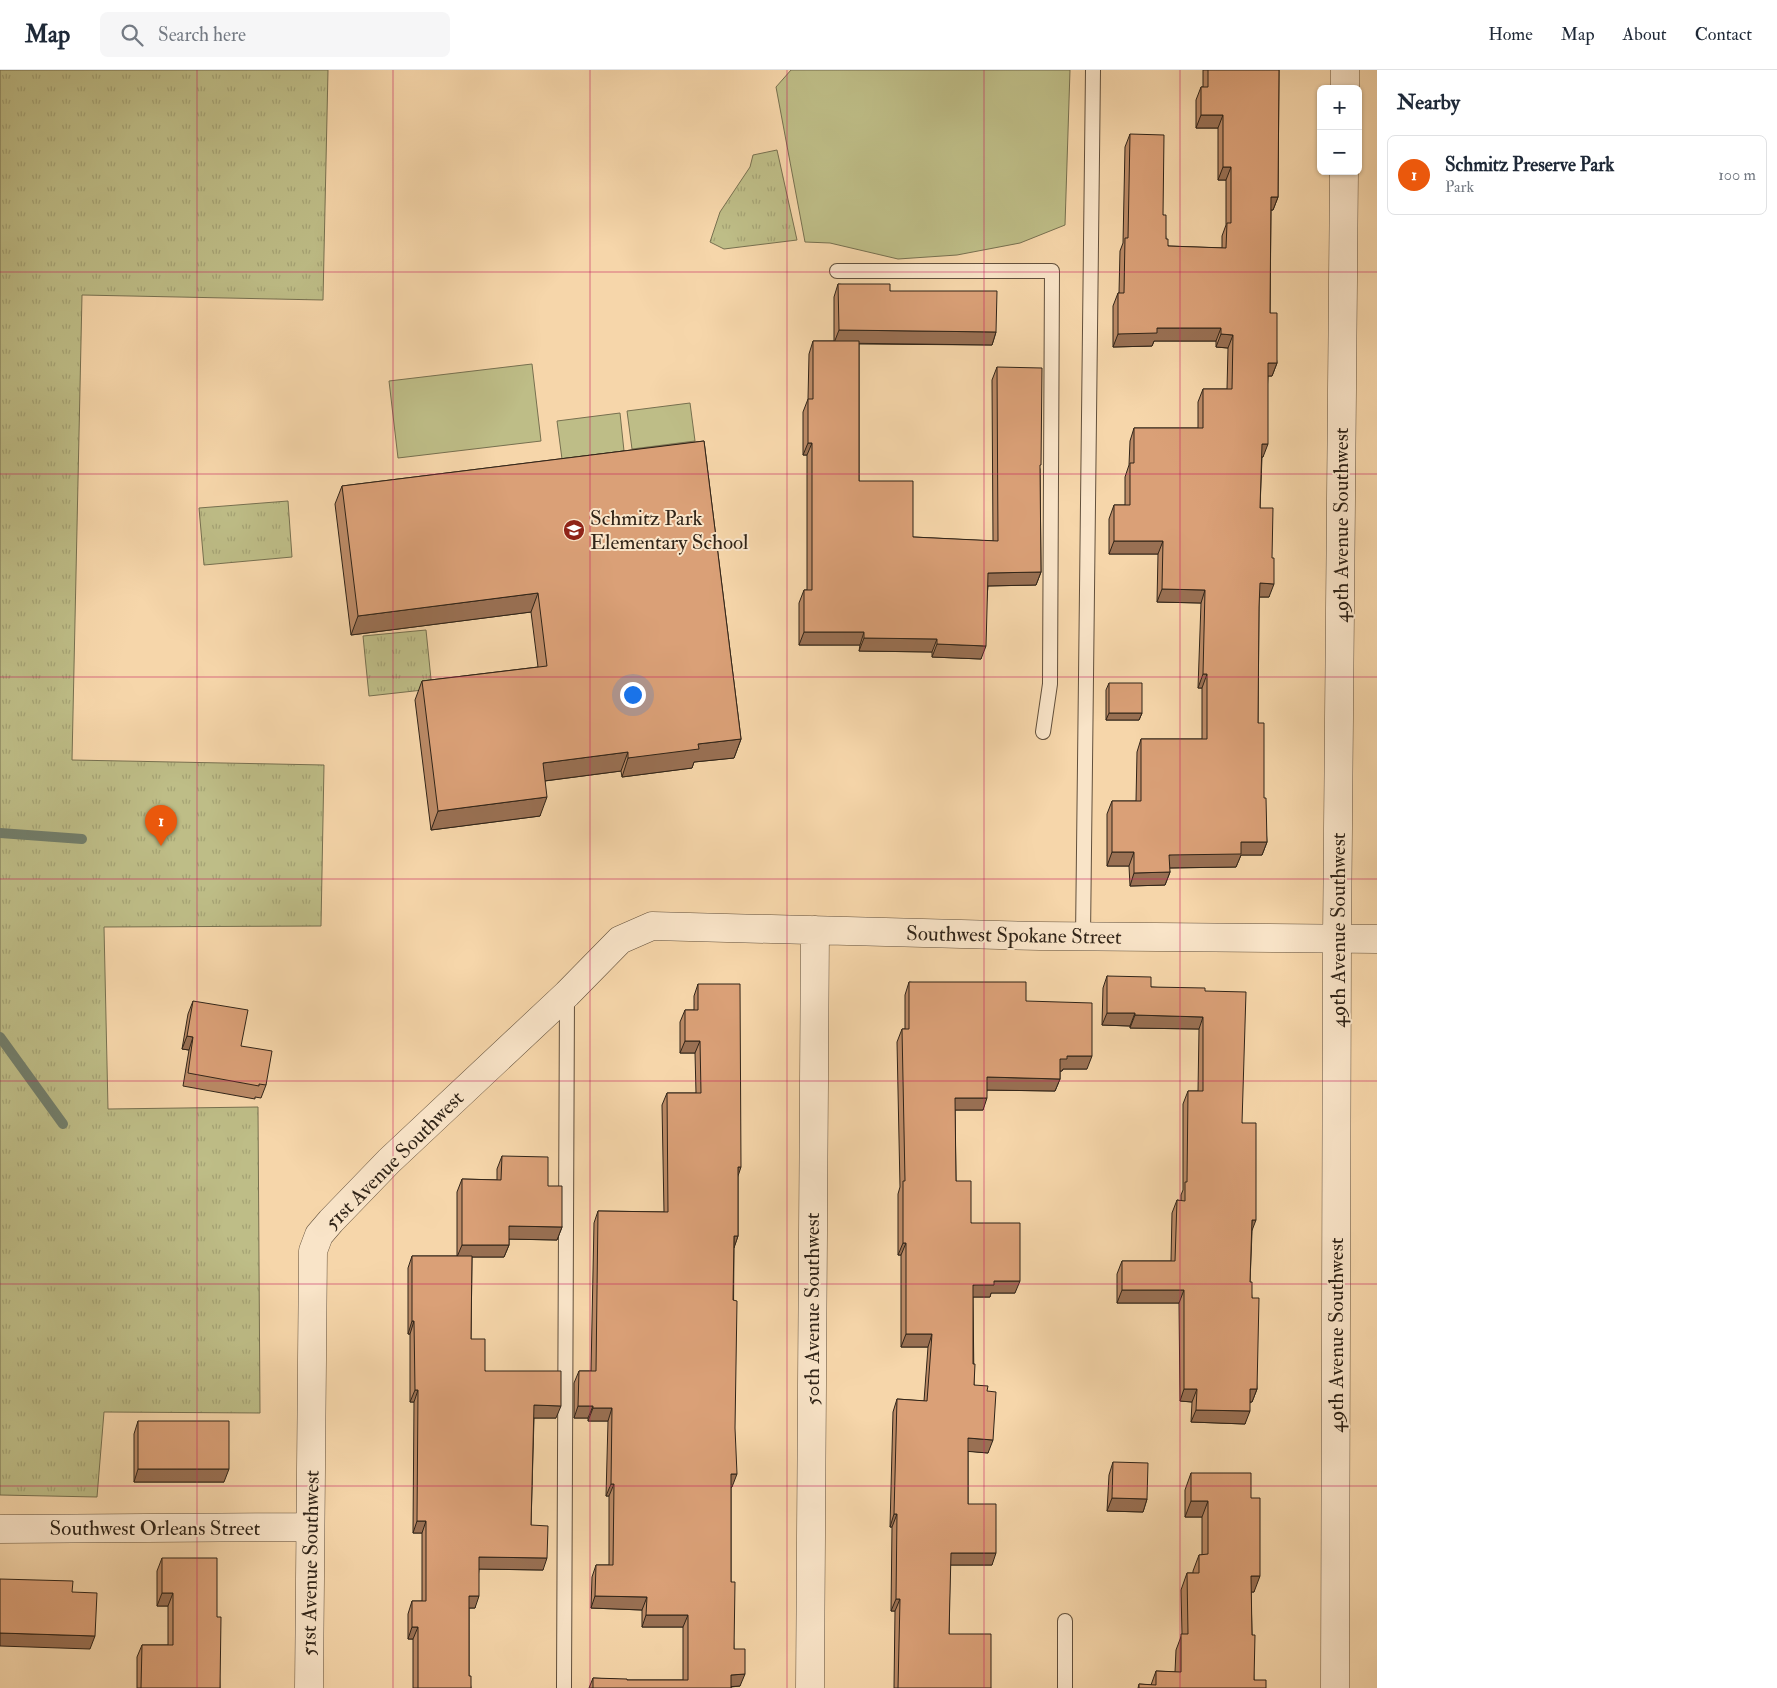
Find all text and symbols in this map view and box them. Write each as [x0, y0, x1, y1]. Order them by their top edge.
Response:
search box [100, 12, 450, 57]
text: Map [25, 19, 70, 50]
icon: search [118, 21, 146, 49]
text: Search here [158, 23, 246, 47]
text: Home [1488, 23, 1533, 46]
text: Map [1561, 23, 1595, 46]
text: About [1623, 23, 1667, 46]
text: Contact [1695, 23, 1752, 46]
map controls [1317, 85, 1362, 175]
button: + [1317, 85, 1362, 130]
text: Nearby [1397, 89, 1460, 116]
button: − [1317, 130, 1362, 175]
text: Schmitz Preserve Park [1445, 153, 1614, 177]
text: 1 [1411, 165, 1417, 185]
text: 100 m [1718, 165, 1756, 185]
text: Park [1445, 177, 1474, 197]
street label: 49th Avenue Southwest [1328, 427, 1355, 623]
place label: Schmitz Park Elementary School [590, 505, 749, 556]
school or university icon: Schmitz Park Elementary School [562, 518, 586, 542]
your location [620, 682, 646, 708]
pin: 1 [145, 805, 177, 846]
street label: 49th Avenue Southwest [1325, 832, 1352, 1028]
street label: Southwest Spokane Street [906, 920, 1122, 951]
street label: 51st Avenue Southwest [319, 1085, 470, 1236]
street label: 50th Avenue Southwest [799, 1212, 826, 1406]
street label: 49th Avenue Southwest [1323, 1237, 1350, 1433]
street label: 51st Avenue Southwest [295, 1470, 326, 1656]
street label: Southwest Orleans Street [50, 1515, 261, 1542]

